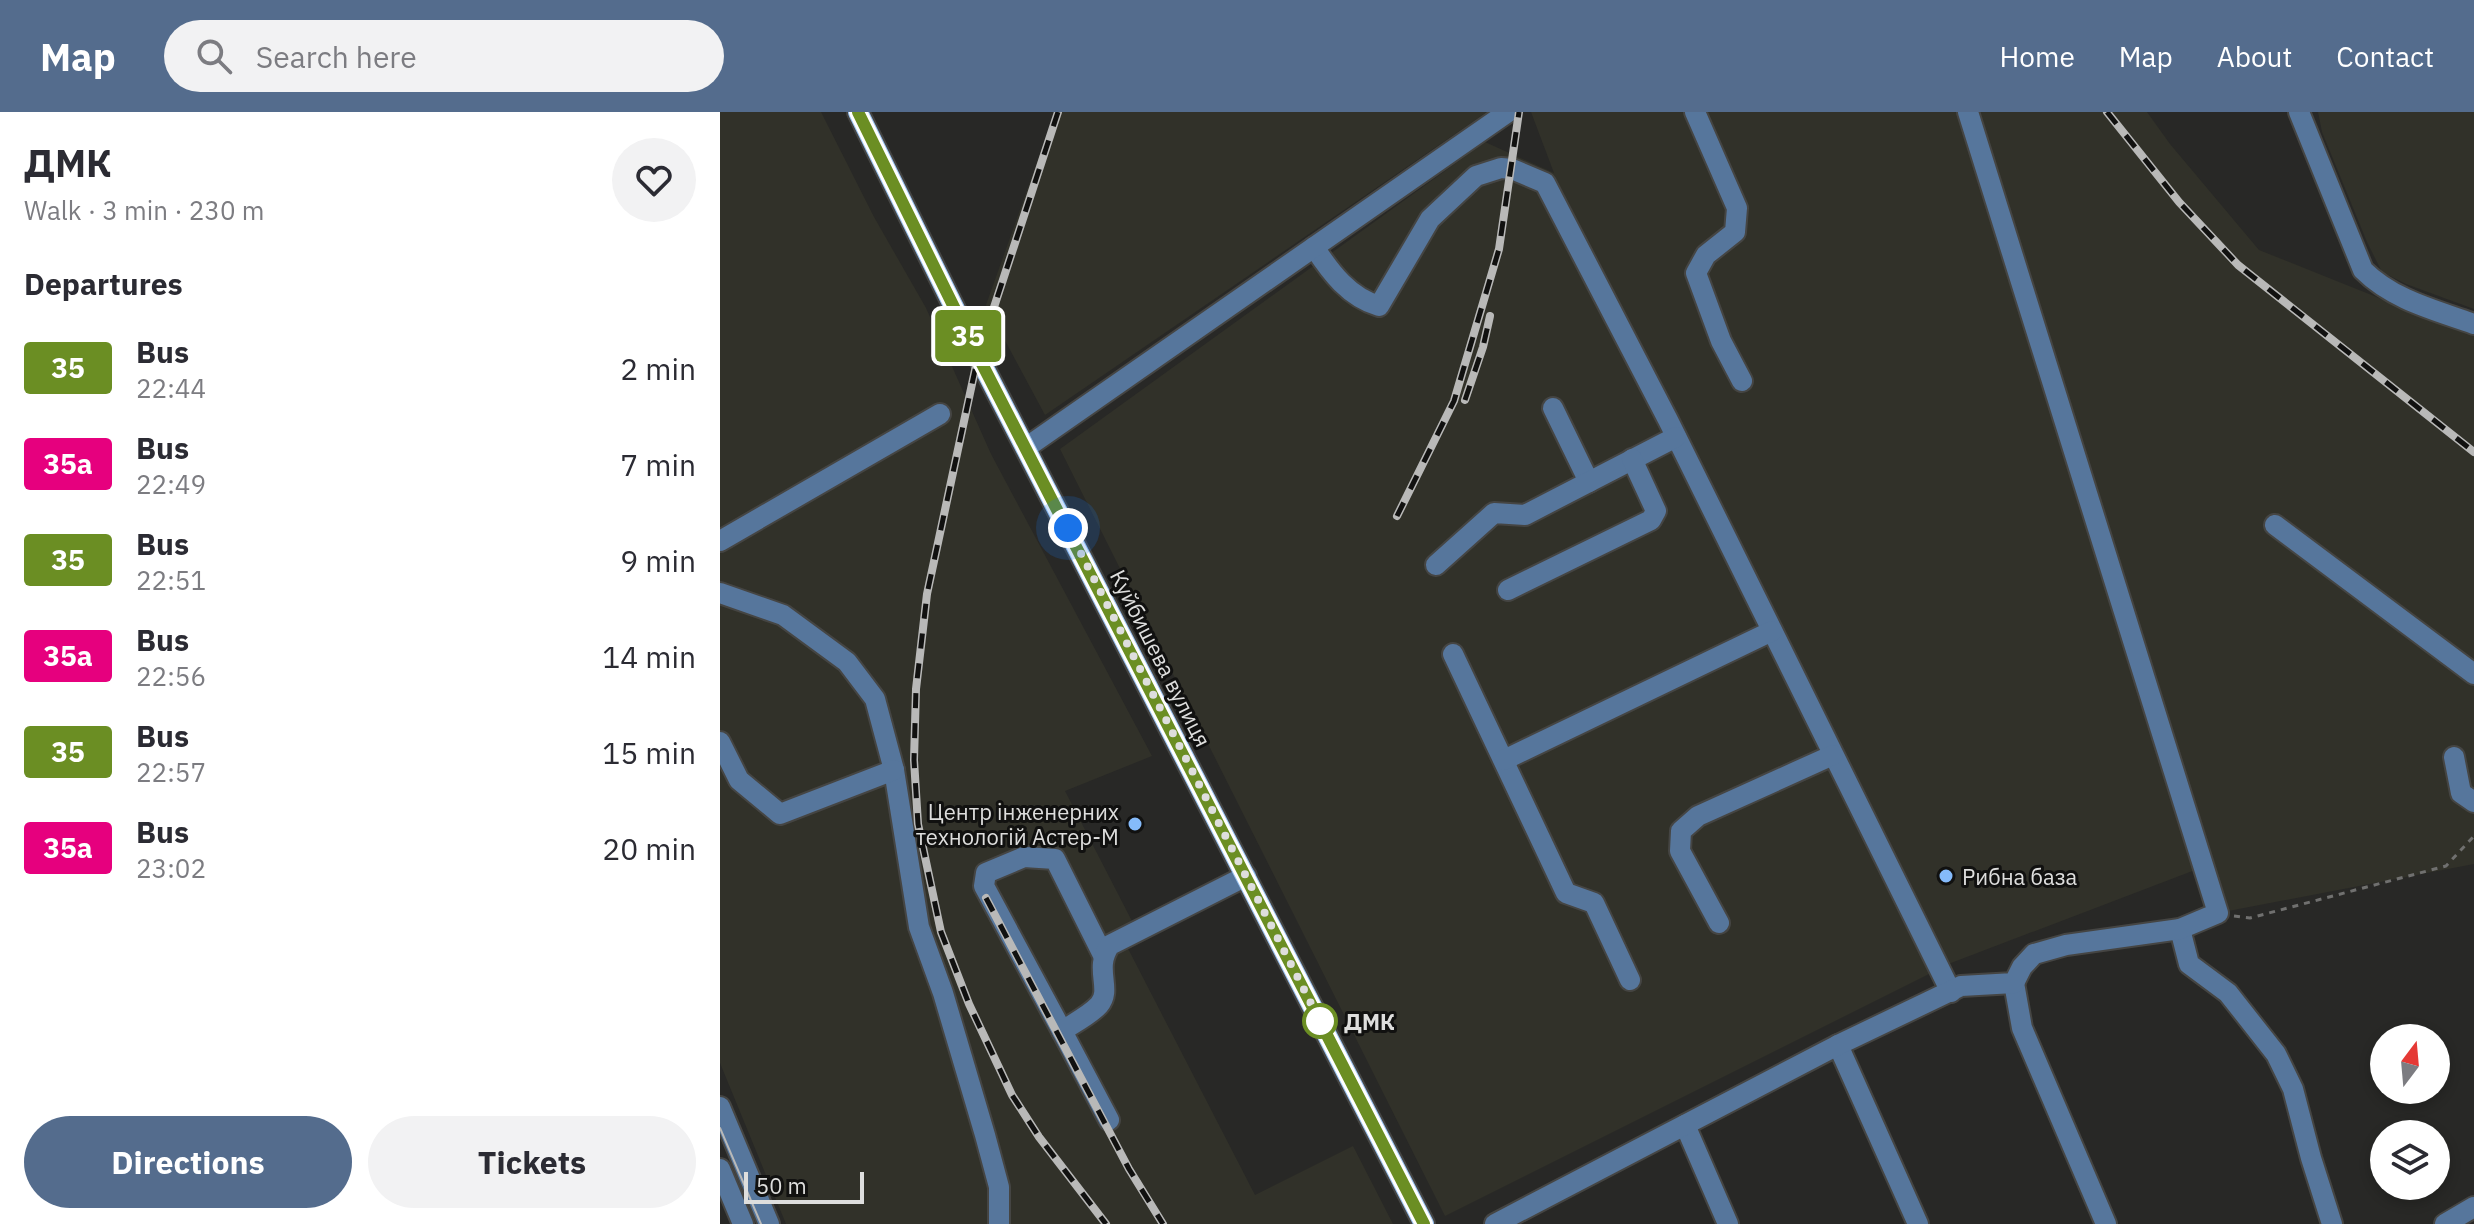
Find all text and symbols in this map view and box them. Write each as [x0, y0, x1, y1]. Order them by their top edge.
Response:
search box [164, 20, 724, 92]
text: Map [40, 32, 116, 81]
icon: search [192, 34, 236, 78]
text: Search here [256, 37, 417, 76]
text: Home [1999, 38, 2075, 75]
text: Map [2119, 38, 2173, 75]
text: About [2217, 38, 2292, 75]
text: Contact [2336, 38, 2434, 75]
text: ДМК [24, 138, 112, 187]
button: heart [612, 138, 696, 222]
text: Walk · 3 min · 230 m [24, 193, 264, 227]
text: Departures [24, 264, 183, 303]
line badge: 35 [932, 310, 1004, 362]
text: 35 [951, 317, 985, 354]
text: Bus [136, 332, 189, 371]
text: 35 [51, 349, 85, 386]
text: 2 min [620, 349, 696, 388]
text: 22:44 [136, 371, 206, 405]
text: Bus [136, 428, 189, 467]
text: 35а [43, 445, 93, 482]
text: 7 min [620, 445, 696, 484]
text: 22:49 [136, 467, 206, 501]
your location [1048, 508, 1088, 548]
text: Bus [136, 524, 189, 563]
text: 35 [51, 541, 85, 578]
text: 9 min [620, 541, 696, 580]
text: 22:51 [136, 563, 206, 597]
street label: Куйбишева вулиця [1104, 565, 1218, 751]
text: Bus [136, 620, 189, 659]
text: 35а [43, 637, 93, 674]
text: 14 min [602, 637, 696, 676]
text: 22:56 [136, 659, 206, 693]
text: Bus [136, 716, 189, 755]
text: 35 [51, 733, 85, 770]
text: 15 min [602, 733, 696, 772]
text: 22:57 [136, 755, 206, 789]
place label: Центр інженерних технологій Астер-М [916, 797, 1119, 851]
text: Bus [136, 812, 189, 851]
marker: Центр інженерних технологій Астер-М [1126, 815, 1144, 833]
text: 35а [43, 829, 93, 866]
text: 20 min [602, 829, 696, 868]
text: 23:02 [136, 851, 206, 885]
place label: Рибна база [1962, 862, 2078, 891]
marker: Рибна база [1937, 867, 1955, 885]
marker: ДМК [1303, 1004, 1337, 1038]
place label: ДМК [1344, 1007, 1395, 1036]
north arrow [2370, 1024, 2450, 1104]
map controls [2370, 1024, 2450, 1200]
button: Directions [24, 1116, 352, 1208]
button: Tickets [368, 1116, 696, 1208]
button: layers [2370, 1120, 2450, 1200]
scale bar [744, 1168, 864, 1204]
text: 50 m [756, 1171, 807, 1200]

